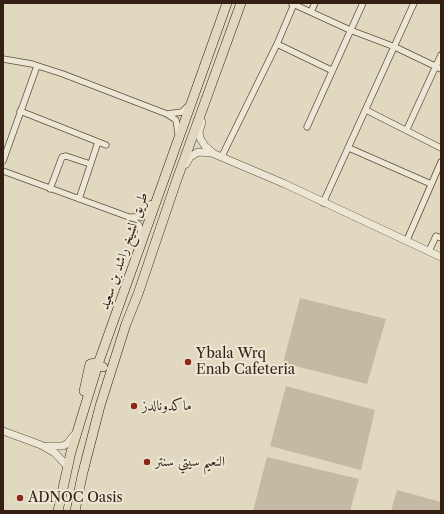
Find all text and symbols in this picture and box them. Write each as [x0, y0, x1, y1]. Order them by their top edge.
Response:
street label: طريق الشيخ راشد بن سعيد [96, 190, 152, 312]
place label: Ybala Wrq Enab Cafeteria [196, 346, 295, 378]
marker: Ybala Wrq Enab Cafeteria [183, 357, 193, 367]
place label: ماكدونالدز [142, 398, 192, 414]
marker: ماكدونالدز [129, 401, 139, 411]
place label: النعيم سيتي سنتر [155, 454, 225, 470]
marker: النعيم سيتي سنتر [142, 457, 152, 467]
place label: ADNOC Oasis [28, 490, 123, 506]
marker: ADNOC Oasis [15, 493, 25, 503]

